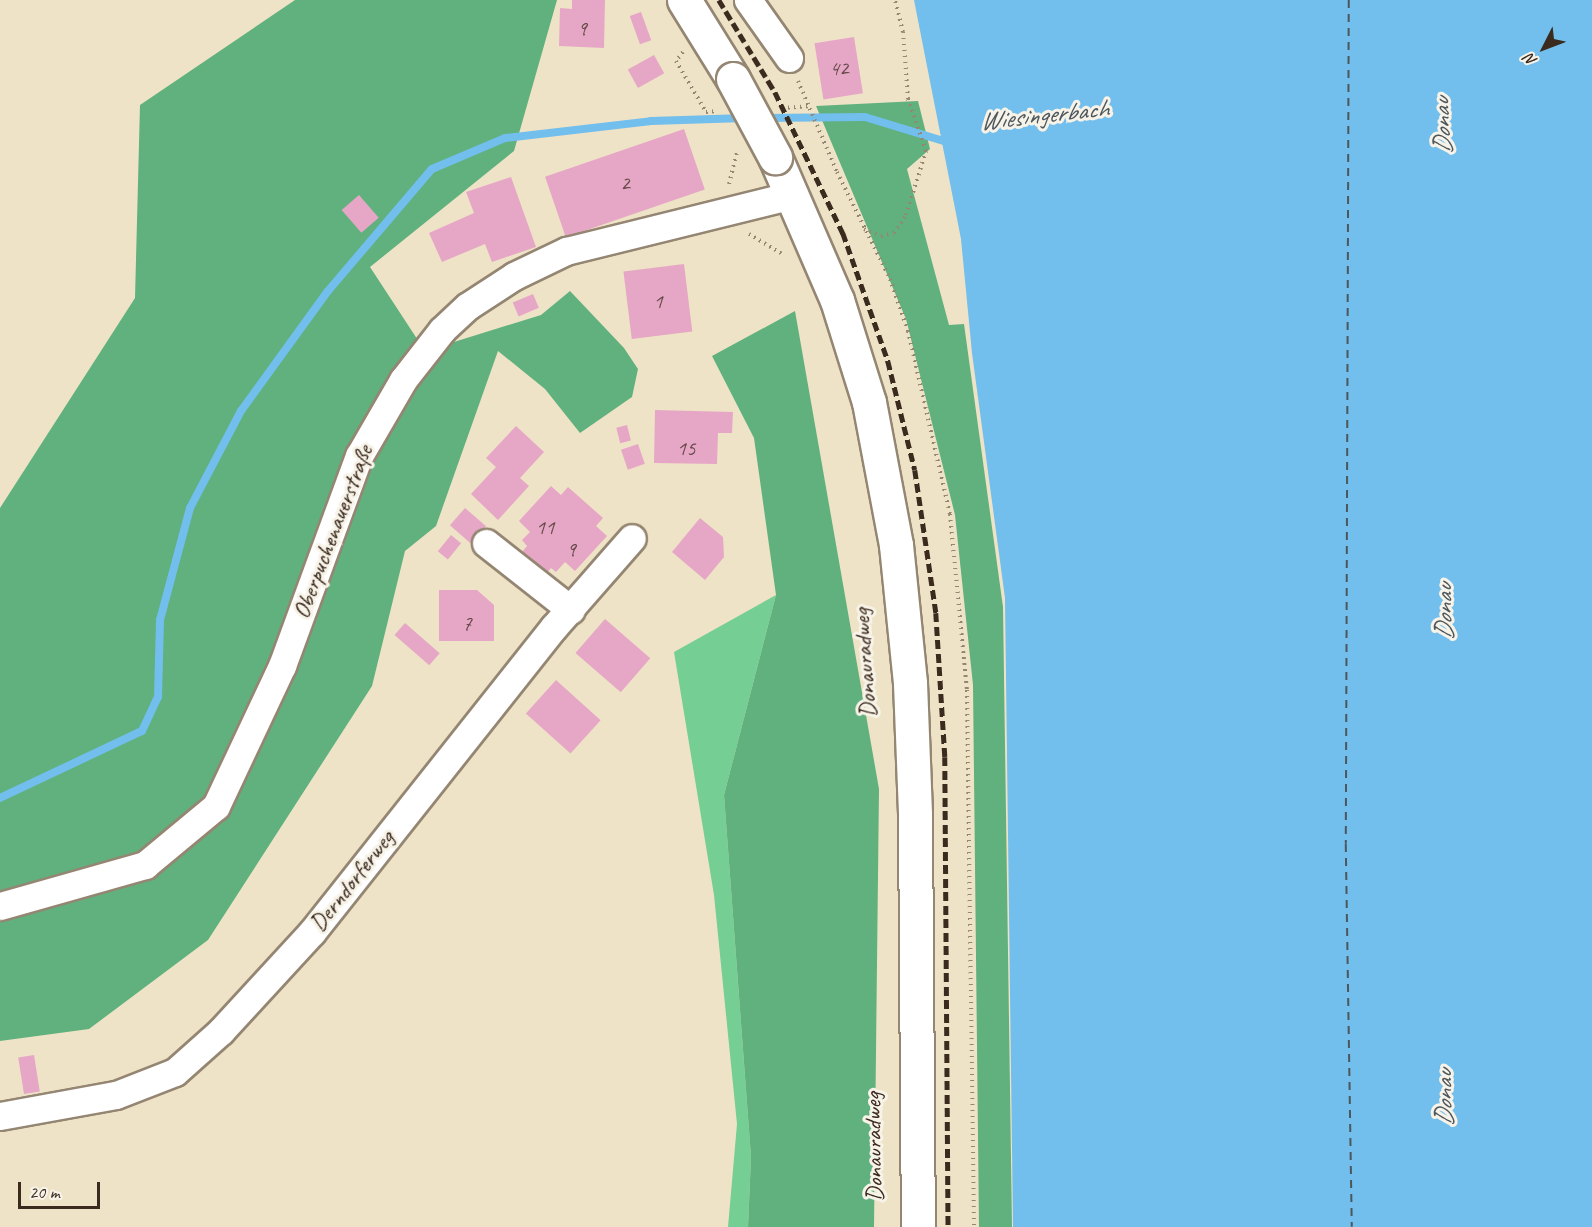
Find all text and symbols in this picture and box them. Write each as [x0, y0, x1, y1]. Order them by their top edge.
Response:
house number: 9 [577, 15, 587, 41]
north arrow [1514, 18, 1574, 78]
text: N [1520, 50, 1541, 70]
house number: 42 [830, 55, 848, 81]
water label: Wiesingerbach [978, 93, 1110, 137]
water label: Donau [1425, 97, 1459, 155]
house number: 2 [620, 170, 630, 196]
house number: 1 [653, 288, 663, 314]
house number: 15 [677, 435, 695, 461]
street label: Oberpuchenauerstraße [287, 441, 379, 623]
house number: 11 [536, 514, 554, 540]
house number: 9 [566, 536, 576, 562]
water label: Donau [1428, 584, 1460, 640]
street label: Donauradweg [847, 608, 883, 718]
house number: 7 [462, 610, 472, 636]
street label: Derndorferweg [304, 825, 400, 937]
water label: Donau [1428, 1070, 1460, 1126]
street label: Donauradweg [859, 1092, 889, 1202]
scale bar [21, 1170, 104, 1208]
text: 20 m [29, 1181, 60, 1203]

